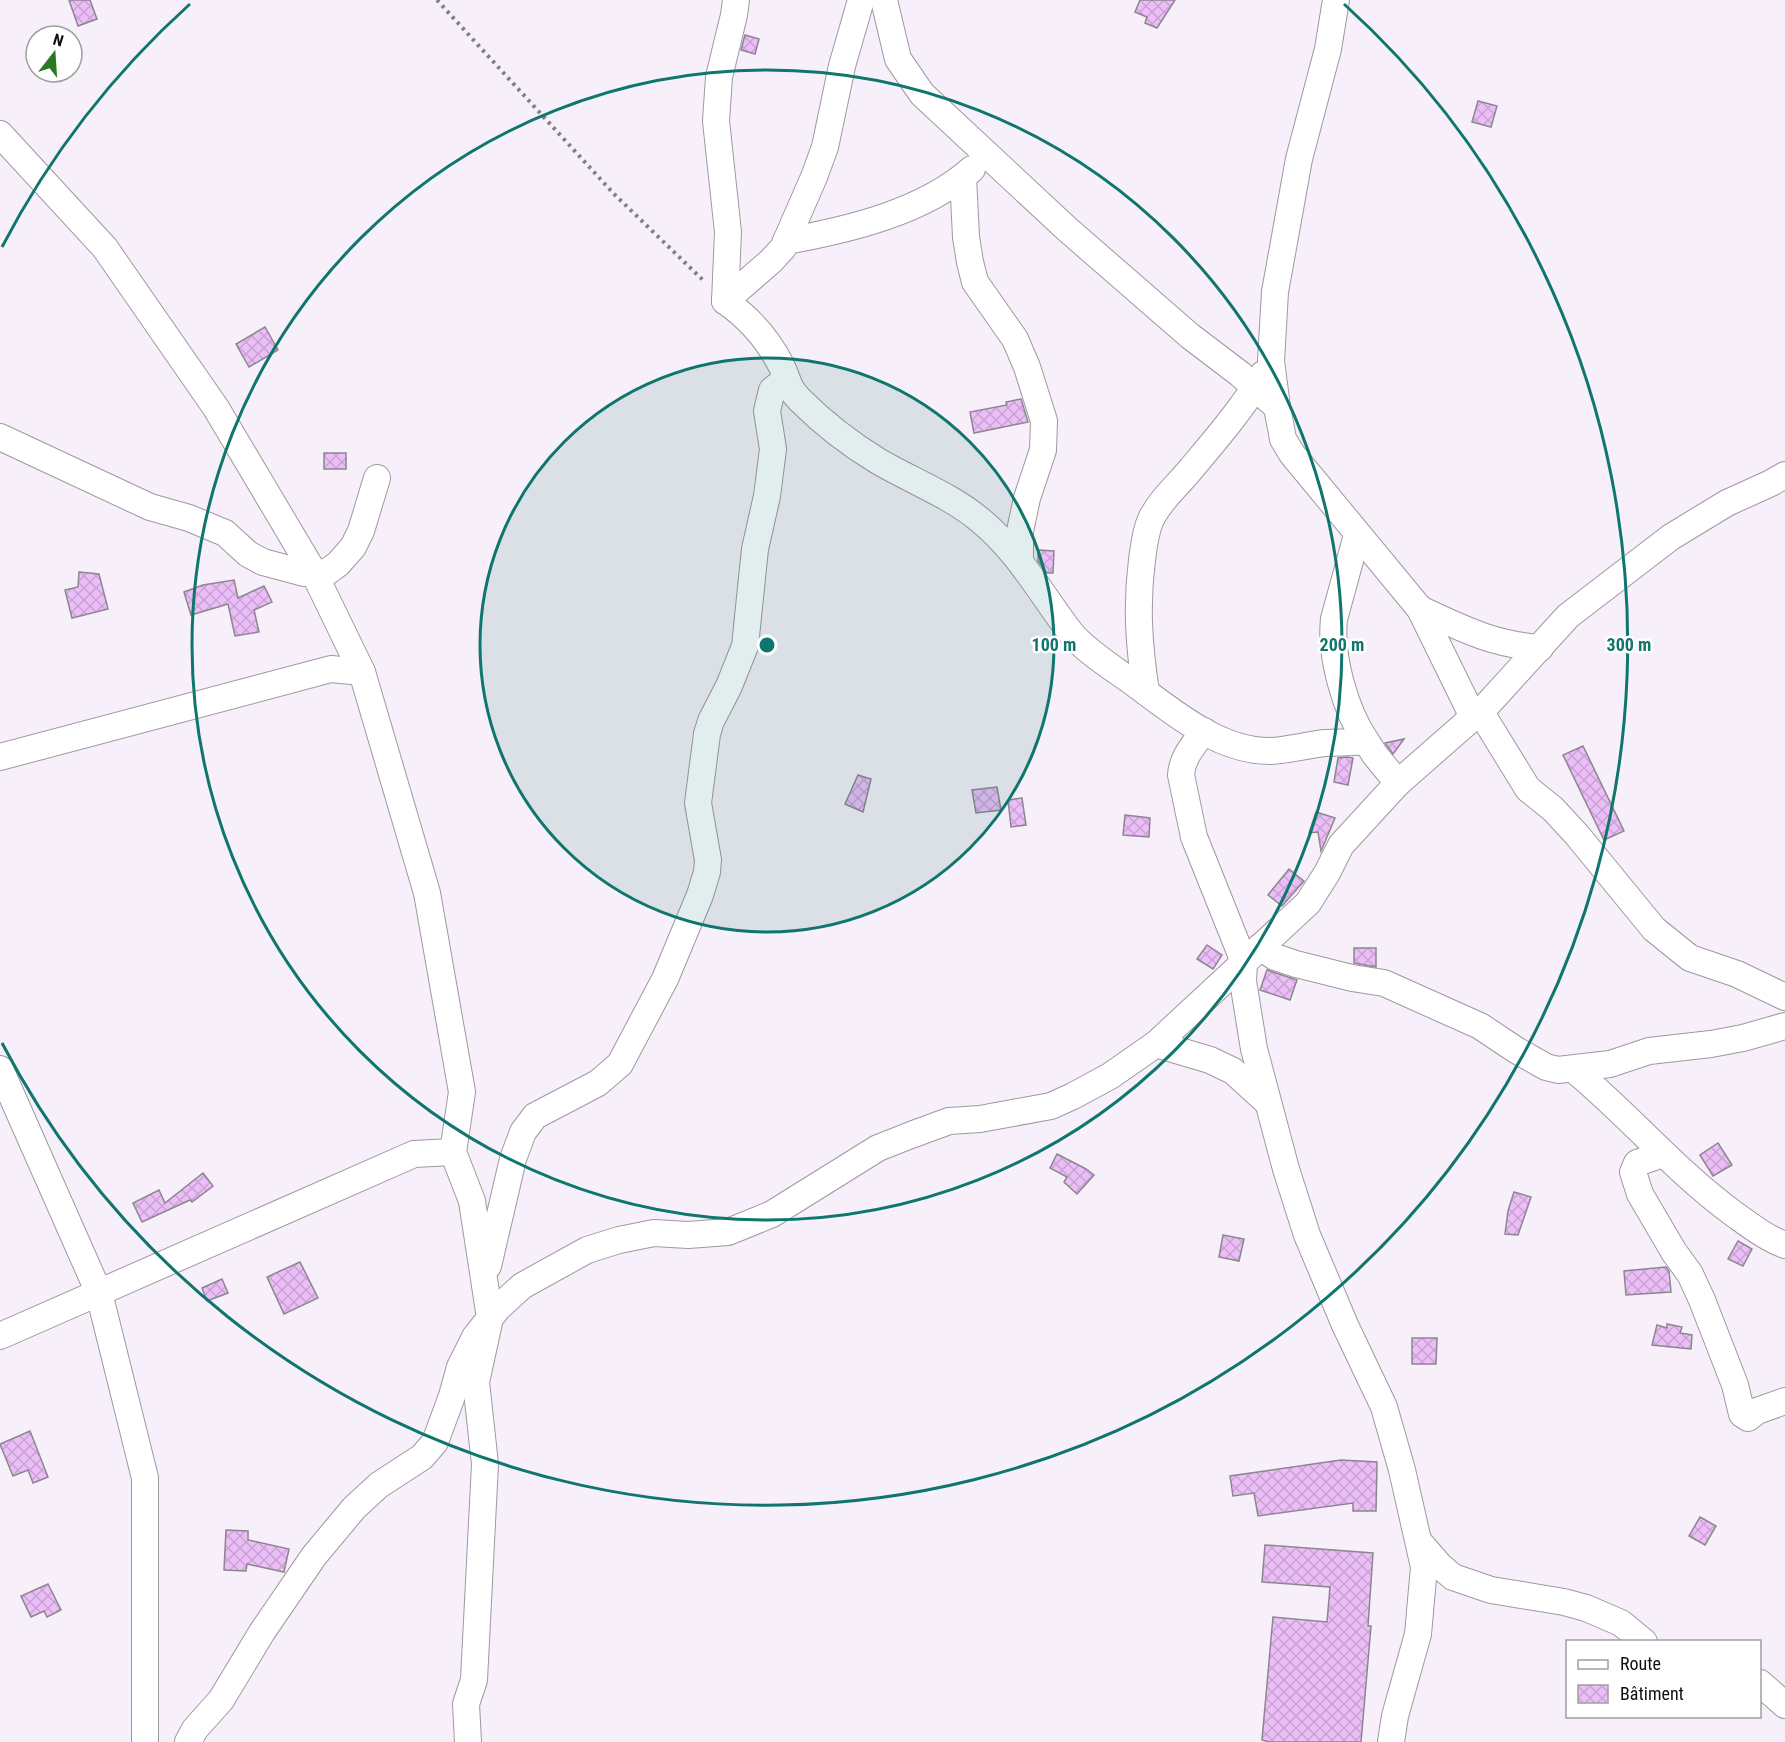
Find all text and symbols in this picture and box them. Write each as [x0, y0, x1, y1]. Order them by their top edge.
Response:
north arrow [24, 24, 84, 84]
text: N [51, 30, 66, 51]
text: 100 m [1032, 634, 1076, 655]
text: 200 m [1320, 634, 1364, 655]
text: 300 m [1607, 634, 1651, 655]
centre of rings [757, 635, 777, 655]
legend [1566, 1640, 1761, 1718]
text: Route [1620, 1653, 1661, 1674]
text: Bâtiment [1620, 1683, 1684, 1704]

